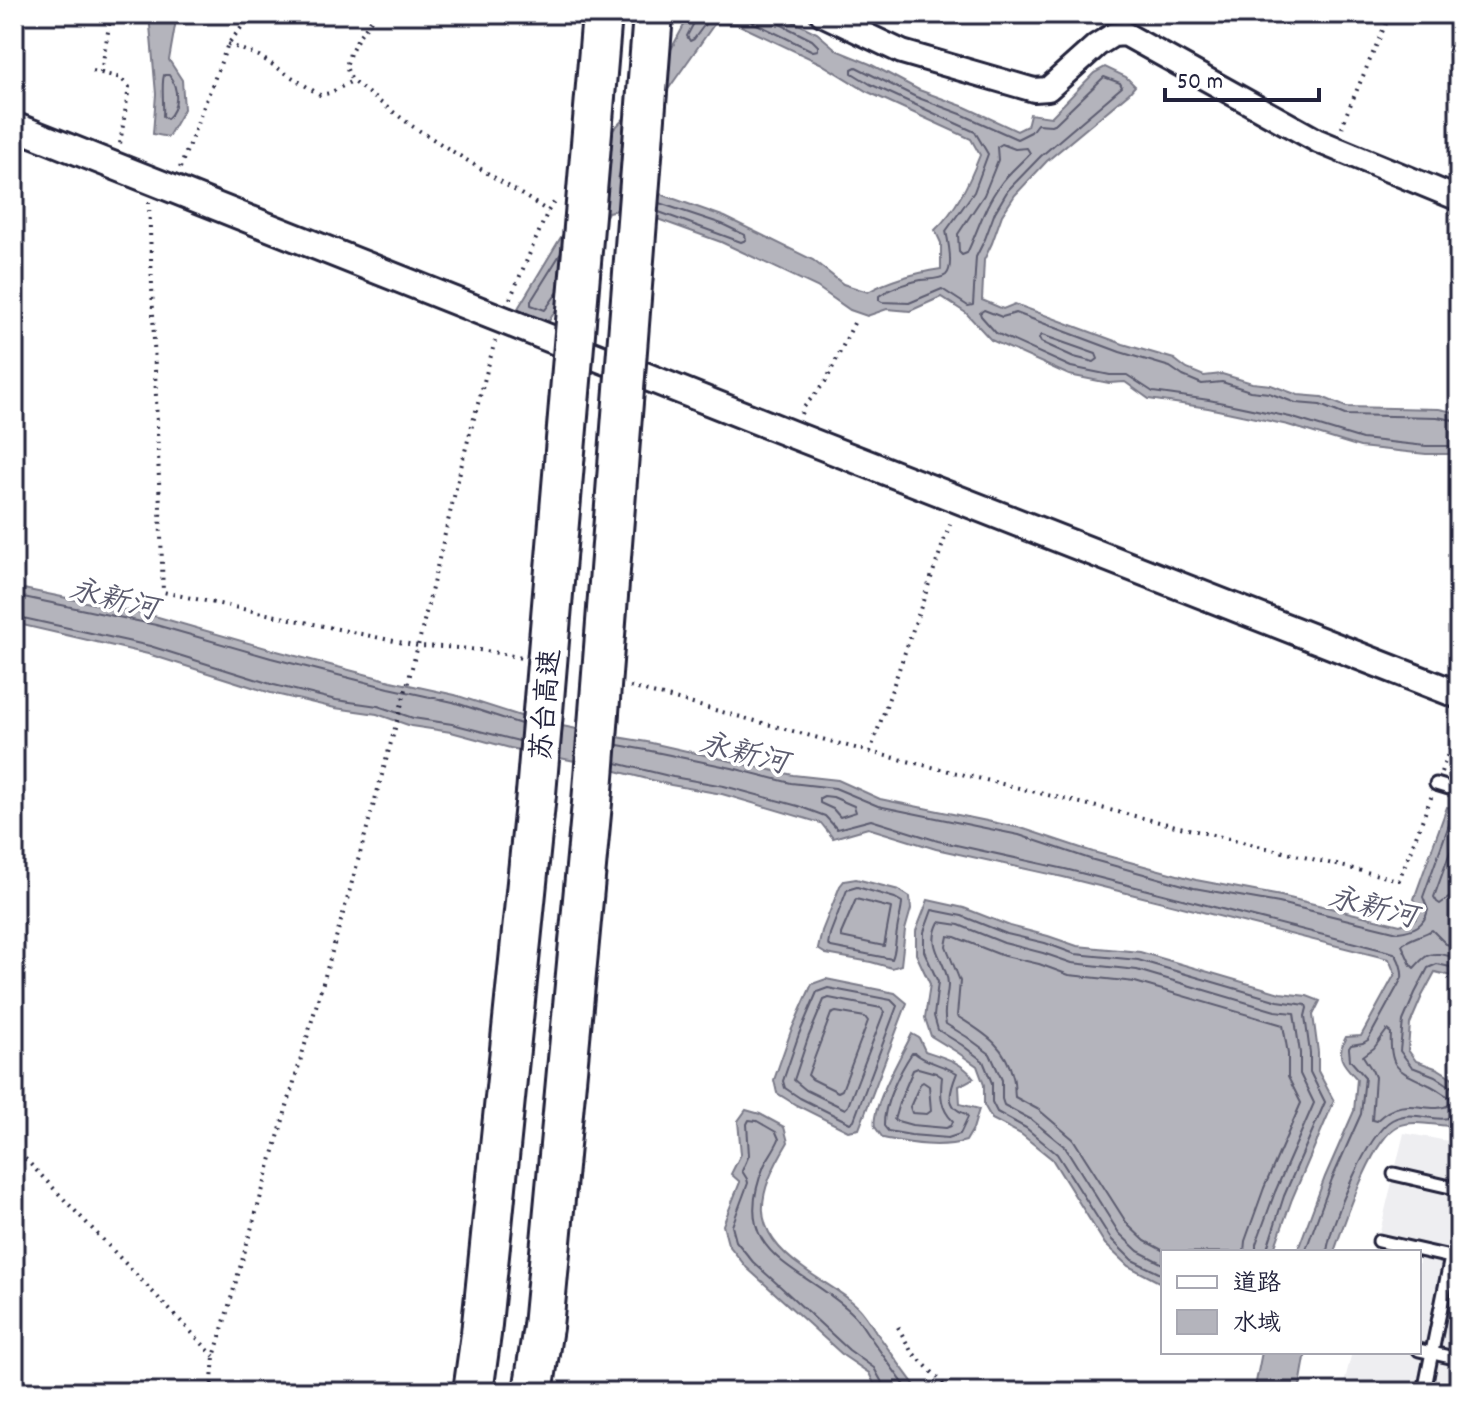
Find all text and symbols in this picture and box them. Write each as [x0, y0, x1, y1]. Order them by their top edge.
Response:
scale bar [1165, 52, 1319, 102]
text: 50 m [1177, 66, 1223, 100]
water label: 永新河 [64, 571, 167, 635]
street label: 苏台高速 [524, 647, 574, 762]
water label: 永新河 [694, 725, 797, 789]
water label: 永新河 [1323, 879, 1426, 943]
legend [1161, 1250, 1421, 1354]
text: 道路 [1233, 1268, 1281, 1302]
text: 水域 [1233, 1308, 1281, 1342]

